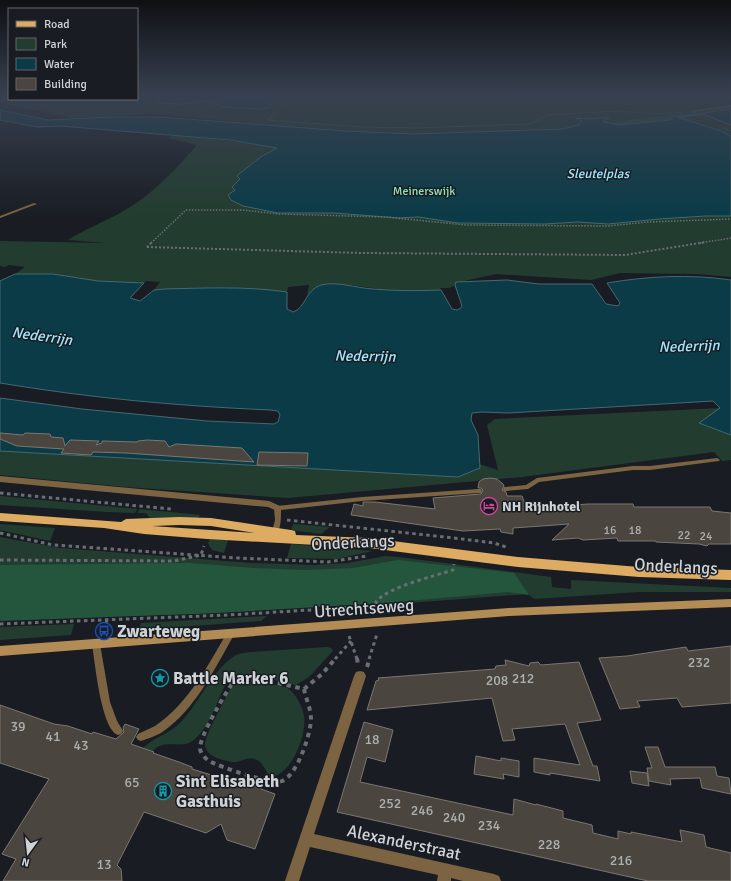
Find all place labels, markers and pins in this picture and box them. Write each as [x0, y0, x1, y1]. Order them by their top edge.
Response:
hotel icon: NH Rijnhotel [479, 496, 499, 516]
place label: NH Rijnhotel [502, 498, 581, 515]
bus stop icon: Zwarteweg [94, 621, 114, 641]
place label: Zwarteweg [117, 621, 200, 642]
place icon: Battle Marker 6 [150, 668, 170, 688]
place label: Battle Marker 6 [173, 668, 288, 689]
place label: Sint Elisabeth Gasthuis [176, 771, 279, 812]
building icon: Sint Elisabeth Gasthuis [153, 781, 173, 801]

